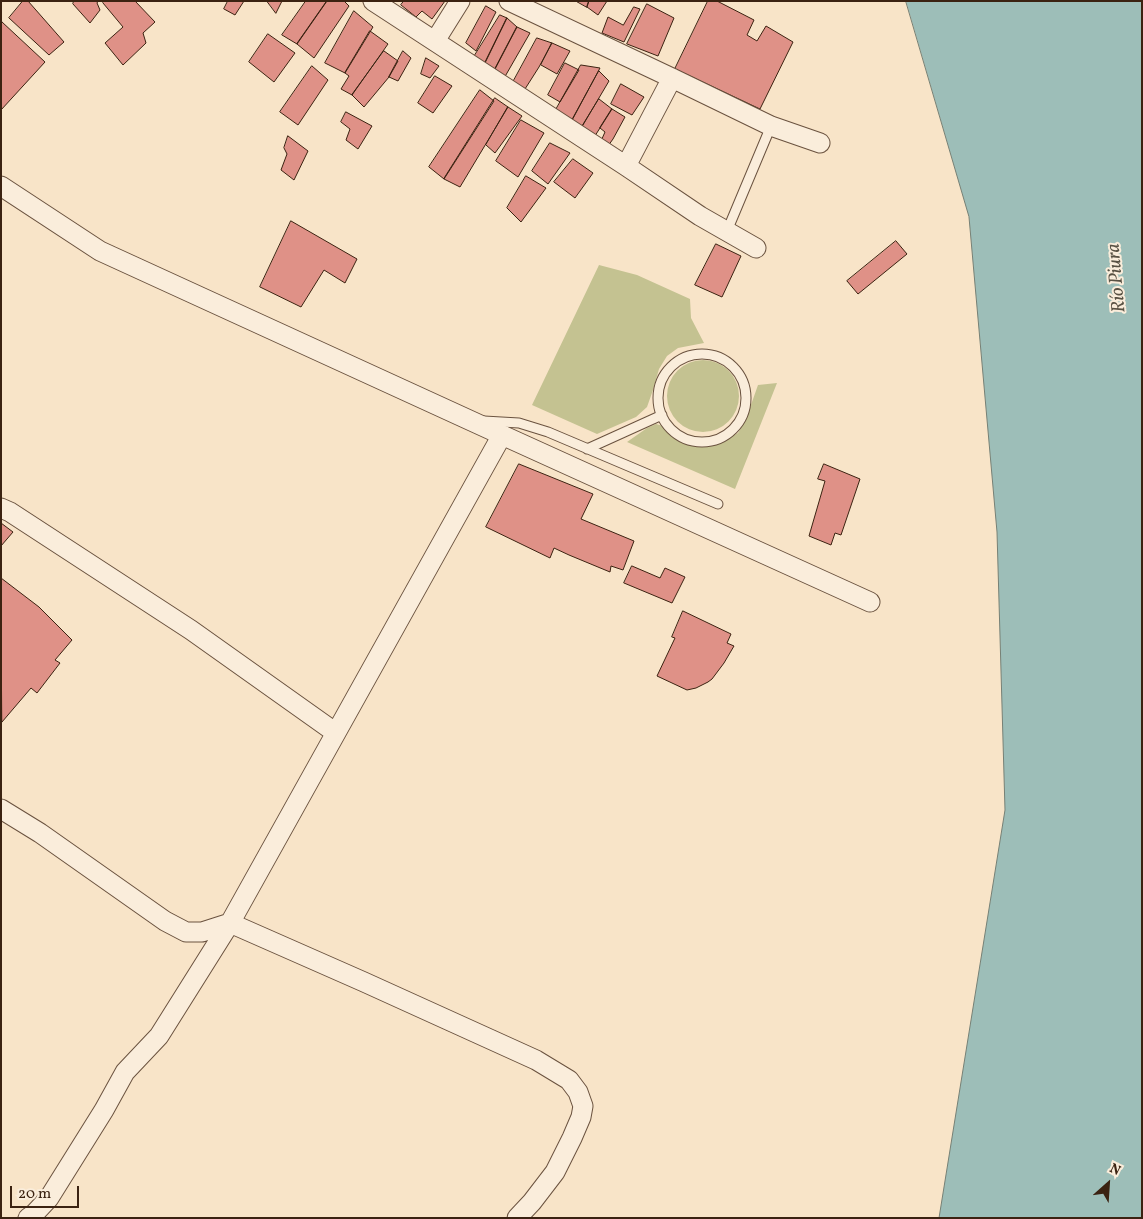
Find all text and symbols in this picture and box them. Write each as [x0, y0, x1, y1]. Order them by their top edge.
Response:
water label: Río Piura [1104, 242, 1132, 314]
north arrow [1083, 1159, 1133, 1209]
text: N [1106, 1159, 1124, 1181]
scale bar [12, 1176, 81, 1208]
text: 20 m [18, 1184, 51, 1205]

